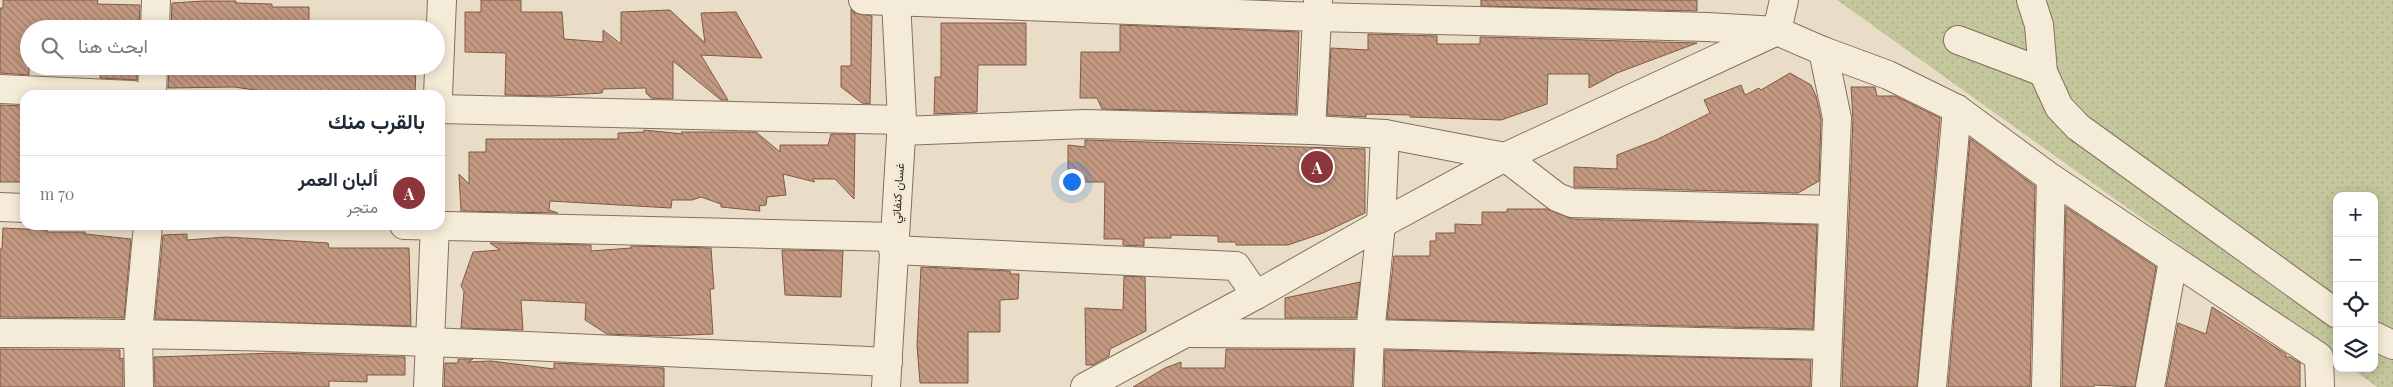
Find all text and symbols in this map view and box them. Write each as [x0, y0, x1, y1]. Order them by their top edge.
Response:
search box [20, 20, 445, 75]
text: ابحث هنا [78, 32, 148, 58]
icon: search [38, 34, 66, 62]
text: بالقرب منك [328, 106, 425, 134]
pin: A [1301, 148, 1333, 186]
street label: غسان كنفاتي [887, 162, 910, 224]
text: ألبان العمر [298, 165, 378, 191]
your location [1059, 169, 1085, 195]
text: 70 m [40, 183, 74, 204]
text: A [404, 183, 414, 204]
map controls [2333, 192, 2378, 372]
button: + [2333, 192, 2378, 237]
text: متجر [347, 196, 378, 217]
button: − [2333, 237, 2378, 282]
button: locate [2333, 282, 2378, 327]
button: layers [2333, 327, 2378, 372]

